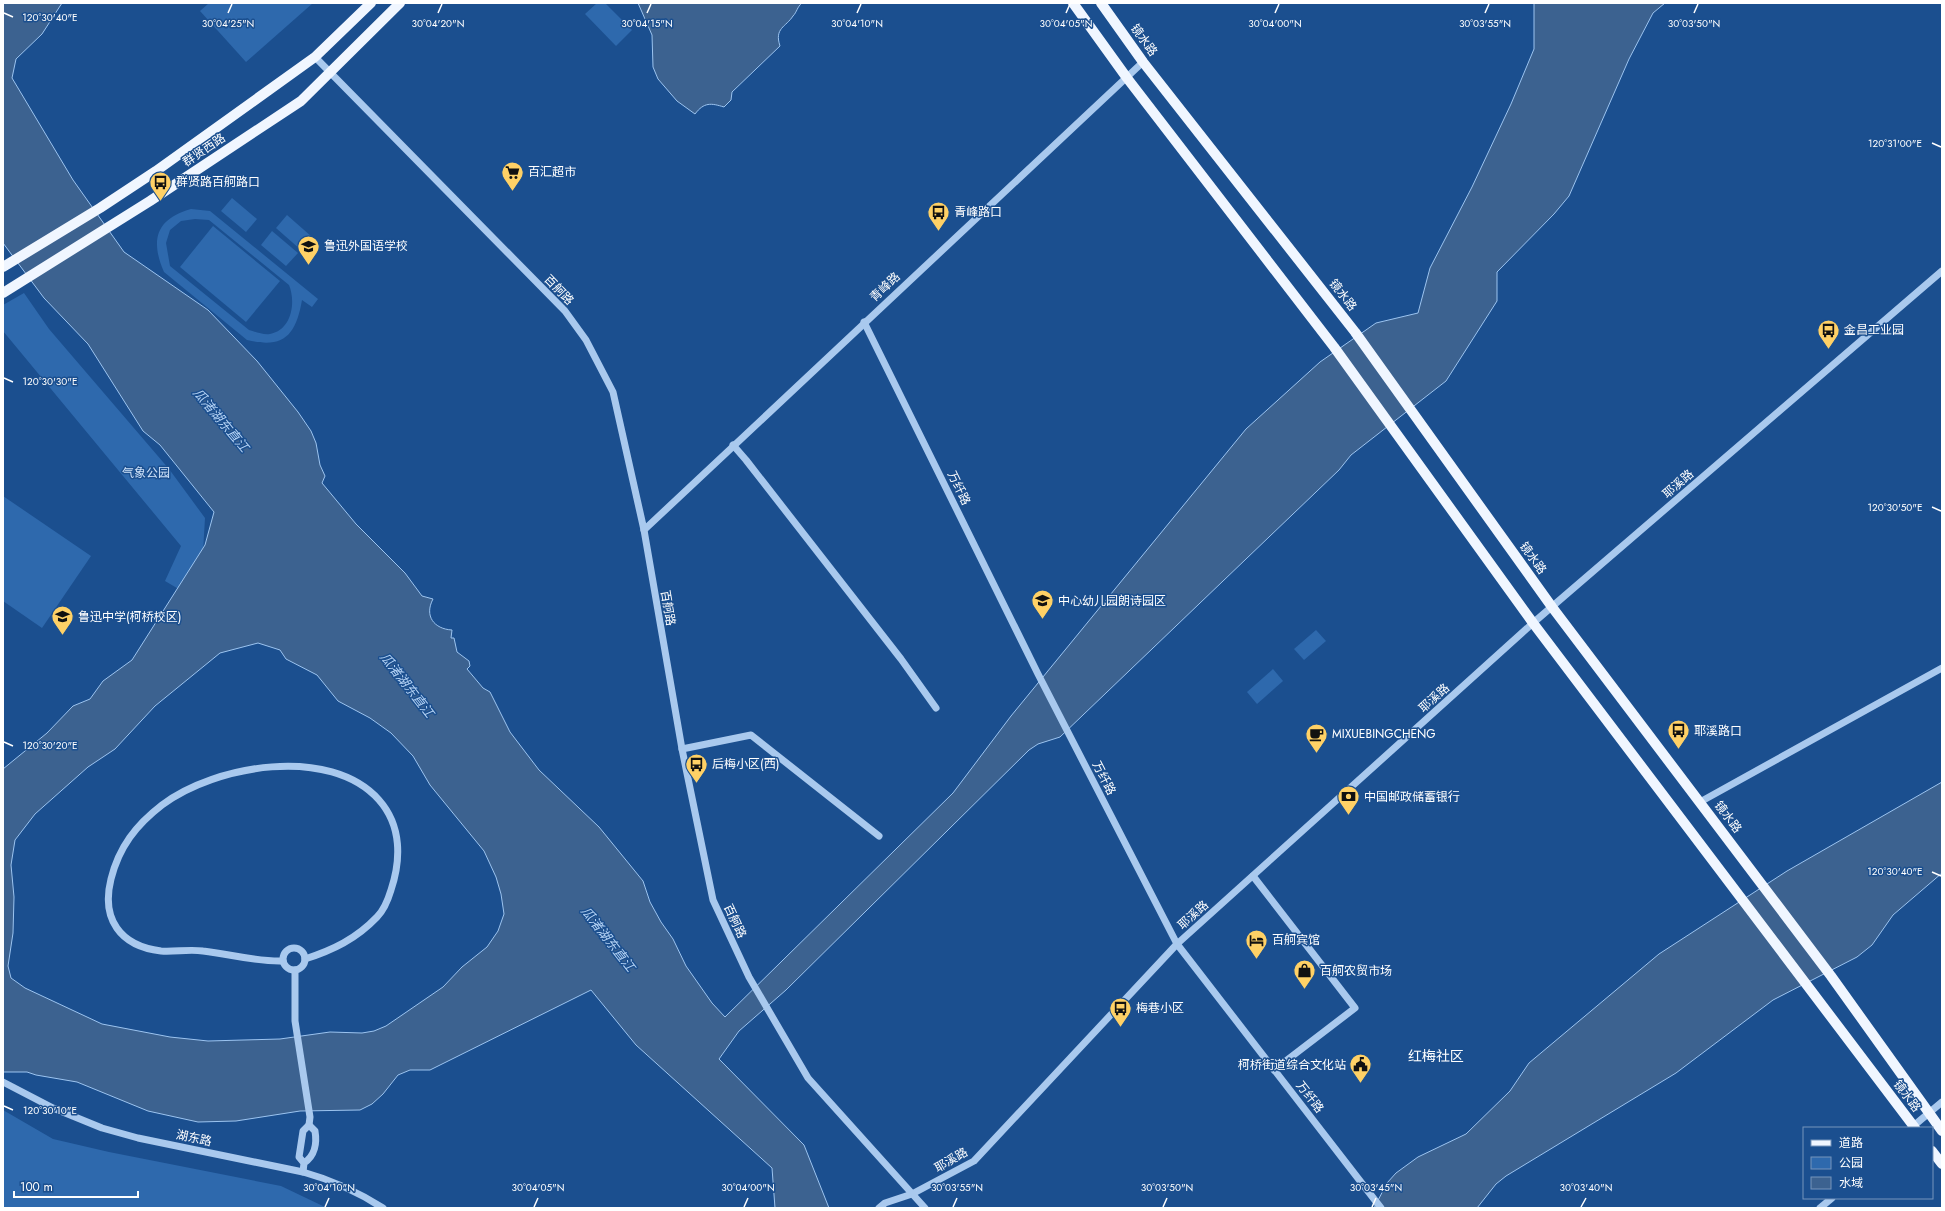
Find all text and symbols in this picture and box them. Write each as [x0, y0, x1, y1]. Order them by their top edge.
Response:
text: 120°30'40"E [22, 10, 78, 25]
text: 30°04'25"N [202, 16, 254, 31]
text: 30°04'20"N [411, 16, 465, 31]
text: 30°04'15"N [621, 16, 673, 31]
text: 30°04'10"N [831, 16, 883, 31]
text: 30°04'05"N [1040, 16, 1092, 31]
text: 30°04'00"N [1248, 16, 1302, 31]
text: 30°03'55"N [1459, 16, 1511, 31]
text: 30°03'50"N [1668, 16, 1720, 31]
street label: 镜水路 [1126, 20, 1162, 60]
street label: 群贤西路 [179, 129, 229, 171]
text: 120°31'00"E [1868, 136, 1922, 151]
supermarket icon: 百汇超市 [500, 159, 526, 192]
place label: 百汇超市 [528, 163, 576, 181]
bus stop icon: 群贤路百舸路口 [148, 169, 174, 202]
place label: 群贤路百舸路口 [176, 173, 260, 191]
bus stop icon: 青峰路口 [926, 199, 952, 232]
place label: 青峰路口 [954, 203, 1002, 221]
school or university icon: 鲁迅外国语学校 [295, 233, 321, 266]
place label: 鲁迅外国语学校 [324, 237, 408, 255]
street label: 青峰路 [866, 268, 904, 306]
street label: 百舸路 [540, 271, 578, 309]
street label: 镜水路 [1325, 275, 1361, 315]
bus stop icon: 金昌工业园 [1816, 317, 1842, 350]
place label: 金昌工业园 [1844, 321, 1904, 339]
text: 120°30'30"E [23, 374, 77, 389]
water label: 瓜渚湖东直江 [189, 384, 255, 458]
park label: 气象公园 [122, 464, 170, 482]
street label: 耶溪路 [1659, 465, 1697, 503]
street label: 万纤路 [943, 468, 975, 508]
text: 120°30'50"E [1867, 500, 1923, 515]
street label: 镜水路 [1515, 538, 1551, 578]
school or university icon: 中心幼儿园朗诗园区 [1030, 588, 1056, 621]
street label: 百舸路 [656, 589, 680, 627]
place label: 中心幼儿园朗诗园区 [1058, 592, 1166, 610]
school or university icon: 鲁迅中学(柯桥校区) [49, 604, 75, 637]
place label: 鲁迅中学(柯桥校区) [78, 608, 181, 626]
water label: 瓜渚湖东直江 [375, 648, 440, 723]
street label: 耶溪路 [1415, 679, 1453, 717]
bus stop icon: 耶溪路口 [1666, 718, 1692, 751]
cafe icon: MIXUEBINGCHENG [1303, 721, 1329, 754]
place label: 耶溪路口 [1694, 722, 1742, 740]
place label: MIXUEBINGCHENG [1332, 725, 1436, 743]
text: 120°30'20"E [22, 738, 78, 753]
bus stop icon: 后梅小区(西) [684, 751, 710, 784]
place label: 后梅小区(西) [712, 755, 779, 773]
street label: 万纤路 [1088, 758, 1120, 798]
bank icon: 中国邮政储蓄银行 [1335, 784, 1361, 817]
place label: 中国邮政储蓄银行 [1364, 788, 1460, 806]
street label: 镜水路 [1710, 797, 1746, 837]
text: 120°30'40"E [1867, 864, 1923, 879]
street label: 耶溪路 [1174, 896, 1212, 934]
street label: 百舸路 [719, 901, 751, 941]
water label: 瓜渚湖东直江 [576, 902, 641, 977]
hotel icon: 百舸宾馆 [1244, 927, 1270, 960]
place label: 百舸宾馆 [1272, 931, 1320, 949]
shop icon: 百舸农贸市场 [1292, 958, 1318, 991]
place label: 百舸农贸市场 [1320, 962, 1392, 980]
bus stop icon: 梅巷小区 [1108, 995, 1134, 1028]
place label: 梅巷小区 [1136, 999, 1184, 1017]
district label: 红梅社区 [1408, 1046, 1464, 1066]
public building icon: 柯桥街道综合文化站 [1348, 1052, 1374, 1085]
place label: 柯桥街道综合文化站 [1238, 1056, 1346, 1074]
street label: 镜水路 [1889, 1076, 1925, 1116]
street label: 万纤路 [1292, 1077, 1328, 1117]
text: 120°30'10"E [23, 1103, 77, 1118]
street label: 湖东路 [175, 1125, 213, 1151]
legend [1803, 1127, 1933, 1199]
text: 道路 [1839, 1134, 1863, 1152]
street label: 耶溪路 [931, 1143, 971, 1177]
text: 公园 [1839, 1154, 1863, 1172]
scale bar [14, 1173, 138, 1199]
text: 水域 [1839, 1174, 1863, 1192]
text: 100 m [20, 1178, 53, 1196]
text: 30°04'10"N [303, 1180, 355, 1195]
text: 30°04'05"N [512, 1180, 564, 1195]
text: 30°04'00"N [721, 1180, 775, 1195]
text: 30°03'55"N [931, 1180, 983, 1195]
text: 30°03'50"N [1141, 1180, 1193, 1195]
text: 30°03'45"N [1350, 1180, 1402, 1195]
text: 30°03'40"N [1560, 1180, 1612, 1195]

